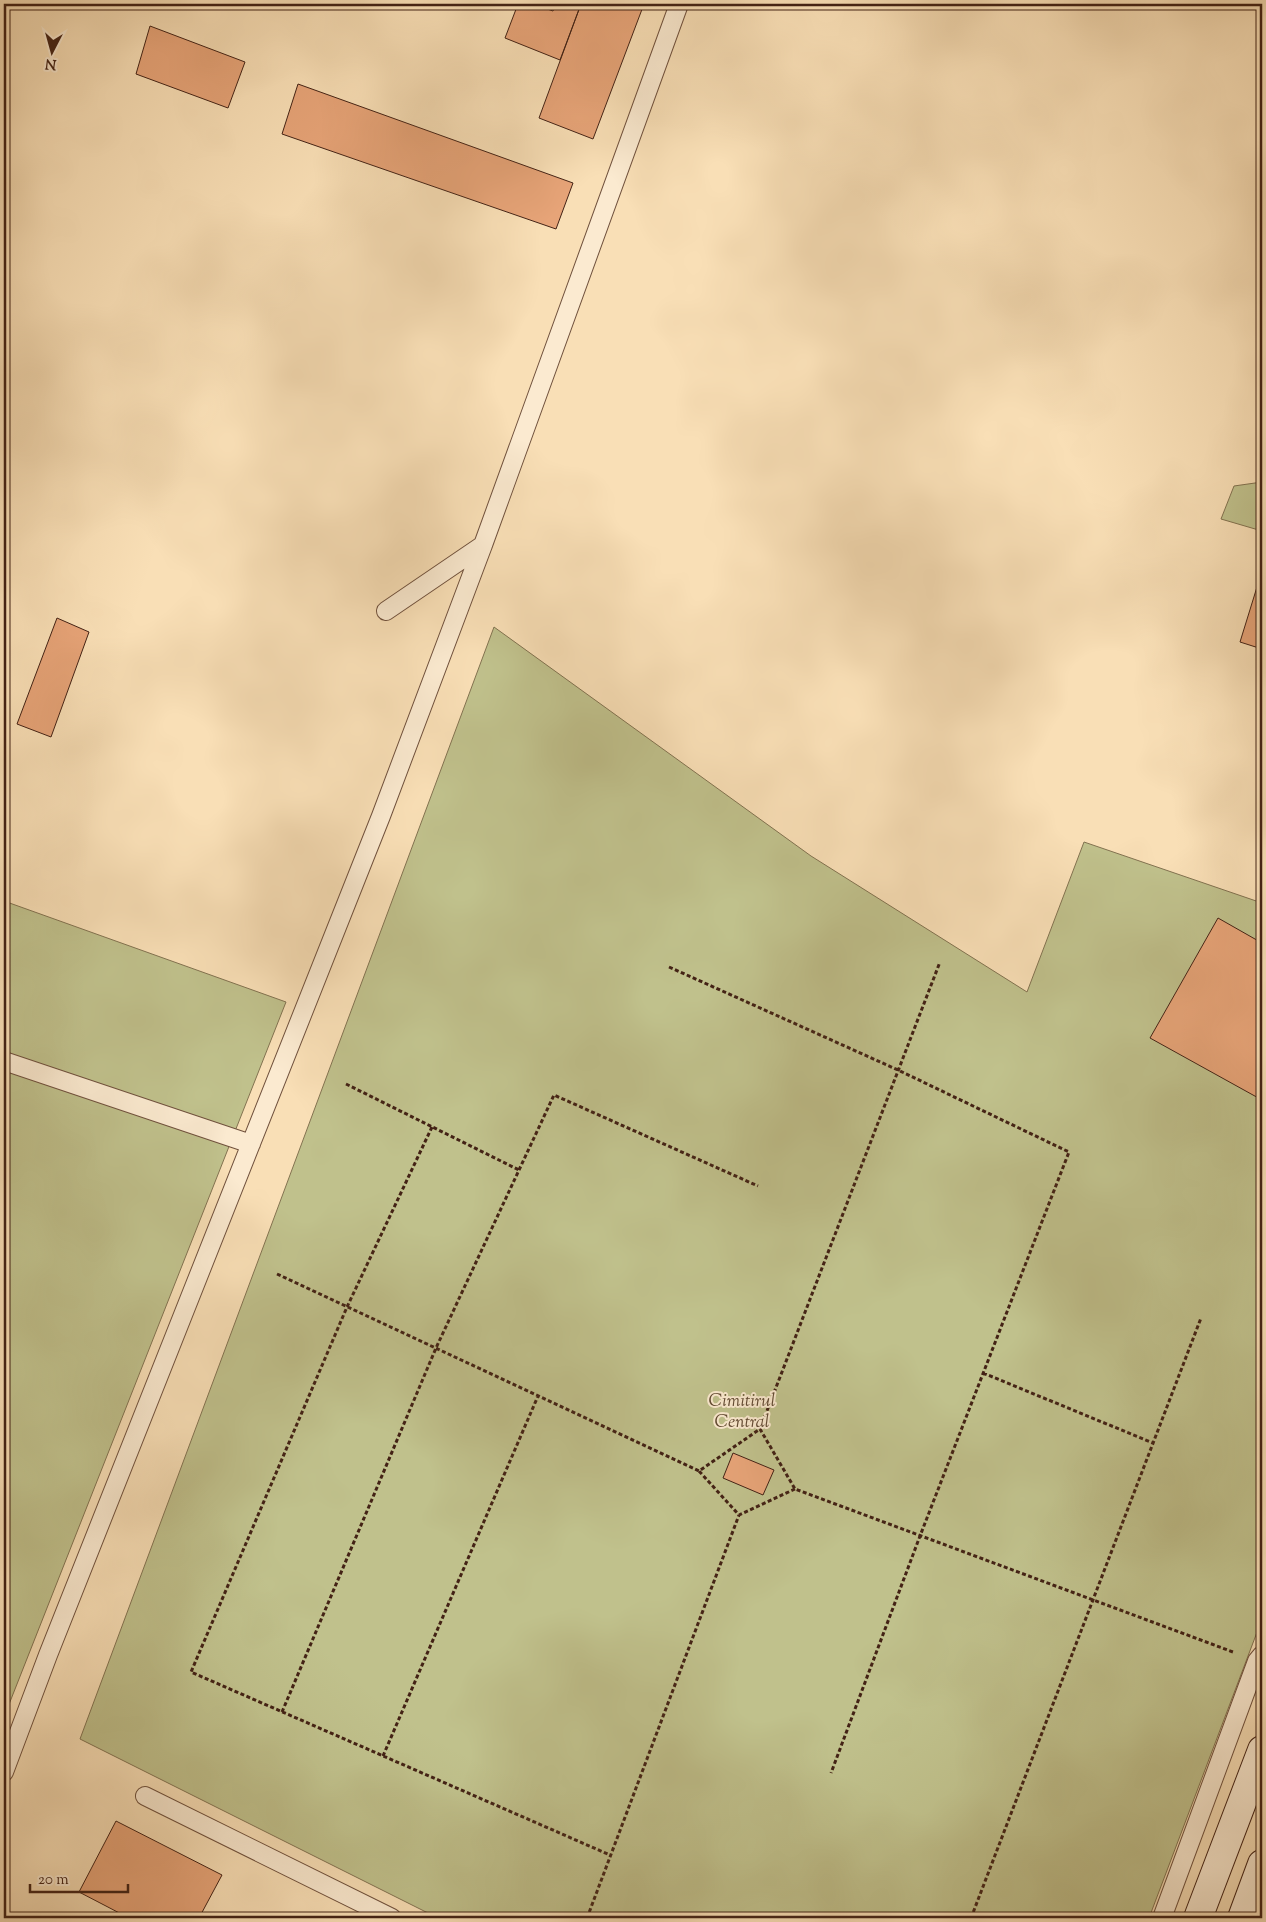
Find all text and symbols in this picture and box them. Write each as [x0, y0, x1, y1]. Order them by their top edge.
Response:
north arrow [28, 28, 78, 78]
text: N [44, 52, 57, 73]
park label: Cimitirul Central [709, 1389, 776, 1436]
scale bar [30, 1862, 128, 1894]
text: 20 m [38, 1870, 69, 1891]

